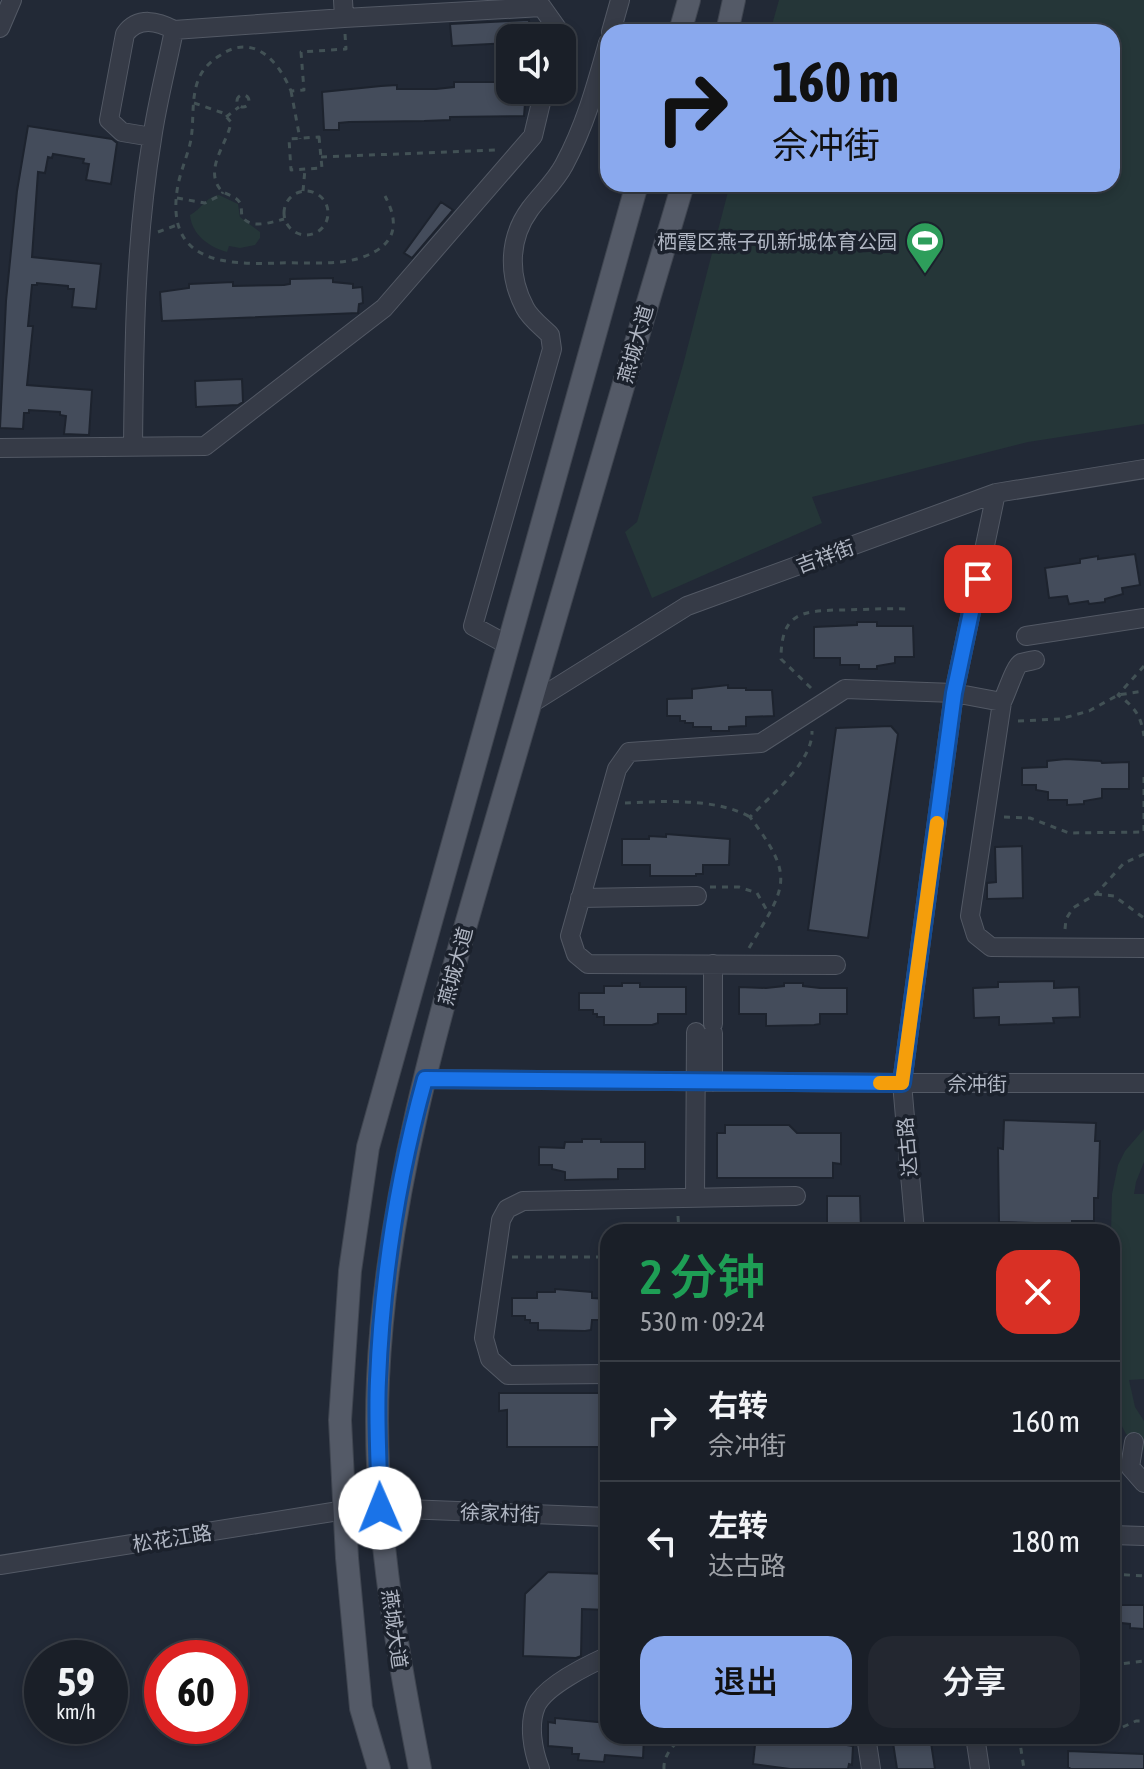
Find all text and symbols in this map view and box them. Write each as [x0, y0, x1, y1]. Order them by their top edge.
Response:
map controls [496, 24, 576, 104]
button: sound [496, 24, 576, 104]
text: 160 m [772, 50, 899, 114]
icon: right [640, 56, 744, 160]
text: 佘冲街 [772, 124, 880, 166]
sports icon: 栖霞区燕子矶新城体育公园 [904, 220, 946, 275]
place label: 栖霞区燕子矶新城体育公园 [657, 230, 897, 253]
street label: 燕城大道 [613, 302, 657, 386]
street label: 吉祥街 [793, 535, 857, 577]
pin [944, 545, 1012, 613]
icon: arrive [956, 557, 1000, 601]
street label: 燕城大道 [434, 924, 476, 1008]
street label: 佘冲街 [947, 1072, 1007, 1095]
street label: 达古路 [893, 1116, 921, 1178]
text: 2 分钟 [640, 1249, 765, 1304]
button: close [996, 1250, 1080, 1334]
text: 530 m · 09:24 [640, 1307, 765, 1337]
text: 右转 [708, 1388, 768, 1422]
icon: right [640, 1399, 684, 1443]
text: 160 m [1012, 1404, 1080, 1438]
text: 佘冲街 [708, 1431, 786, 1461]
position arrow [338, 1466, 422, 1550]
street label: 徐家村街 [460, 1500, 540, 1526]
text: 左转 [708, 1508, 768, 1542]
icon: left [640, 1519, 684, 1563]
street label: 松花江路 [131, 1520, 213, 1556]
text: 180 m [1012, 1524, 1080, 1558]
text: 达古路 [708, 1551, 786, 1581]
street label: 燕城大道 [378, 1588, 412, 1670]
button: 退出 [640, 1636, 852, 1728]
button: 分享 [868, 1636, 1080, 1728]
speed limit sign: 60 [144, 1640, 248, 1744]
text: 59 [57, 1659, 95, 1704]
text: km/h [56, 1700, 96, 1723]

